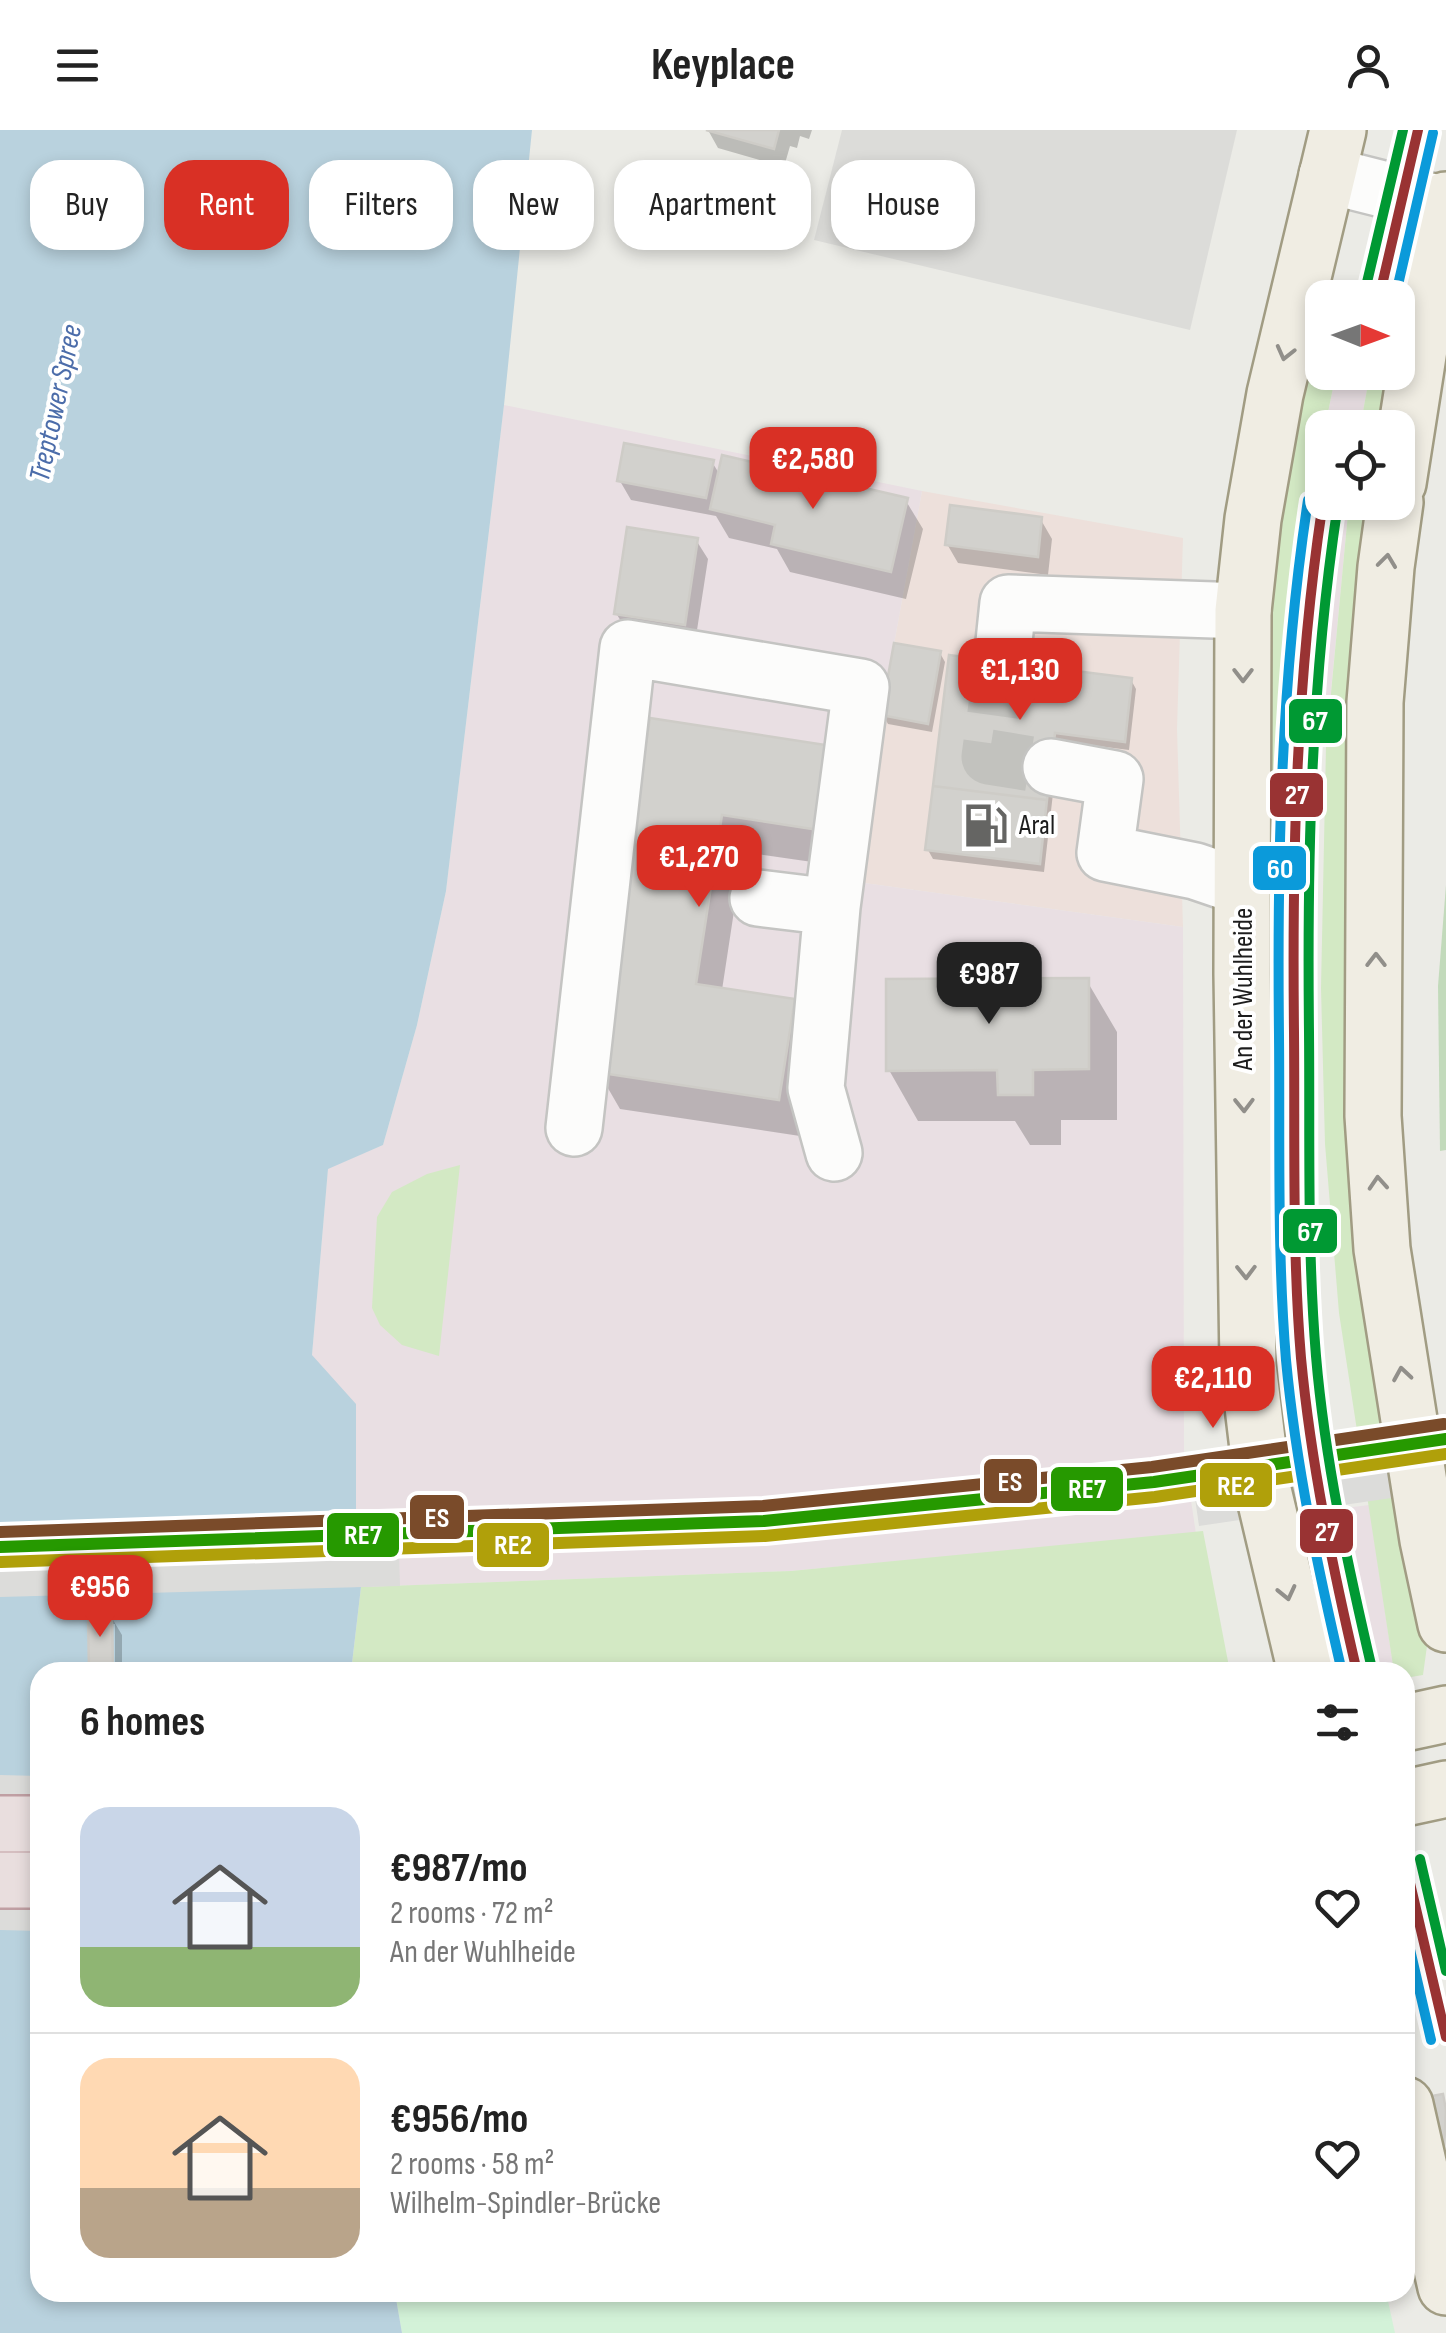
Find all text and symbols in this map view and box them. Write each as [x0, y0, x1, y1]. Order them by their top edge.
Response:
icon: menu [50, 38, 105, 93]
text: Keyplace [651, 38, 795, 93]
icon: person [1341, 38, 1396, 93]
chip: Buy [30, 160, 144, 250]
chip: Rent [164, 160, 289, 250]
chip: Filters [309, 160, 453, 250]
chip: New [473, 160, 594, 250]
chip: Apartment [614, 160, 811, 250]
chip: House [831, 160, 975, 250]
north arrow [1305, 280, 1415, 390]
map controls [1305, 280, 1415, 520]
water label: Treptower Spree [22, 321, 90, 485]
one-way arrow [1275, 344, 1296, 361]
button: locate [1305, 410, 1415, 520]
pin: €2,580 [732, 427, 894, 512]
text: €2,580 [772, 440, 854, 479]
one-way arrow [1376, 552, 1397, 568]
pin: €1,130 [939, 638, 1101, 723]
text: €1,130 [980, 651, 1060, 690]
one-way arrow [1232, 668, 1254, 683]
line badge: 67 [1287, 697, 1344, 745]
text: 67 [1302, 705, 1328, 738]
line badge: 27 [1268, 771, 1325, 819]
text: 27 [1285, 779, 1310, 812]
fuel station icon: Aral [962, 801, 1010, 849]
place label: Aral [1018, 809, 1055, 842]
pin: €1,270 [618, 825, 780, 910]
text: €1,270 [659, 838, 739, 877]
line badge: 60 [1251, 844, 1308, 892]
text: 60 [1267, 853, 1293, 886]
street label: An der Wuhlheide [1227, 908, 1260, 1071]
pin: €987 [930, 942, 1048, 1027]
one-way arrow [1365, 951, 1387, 966]
text: €987 [959, 955, 1019, 994]
one-way arrow [1233, 1098, 1255, 1113]
one-way arrow [1368, 1174, 1389, 1190]
line badge: 67 [1281, 1207, 1339, 1255]
text: 67 [1297, 1216, 1323, 1249]
one-way arrow [1236, 1264, 1257, 1280]
pin: €2,110 [1132, 1346, 1294, 1431]
text: €2,110 [1174, 1359, 1252, 1398]
one-way arrow [1392, 1366, 1413, 1382]
line badge: ES [982, 1457, 1039, 1505]
line badge: RE2 [1198, 1461, 1274, 1509]
line badge: RE7 [1049, 1465, 1125, 1513]
text: ES [998, 1466, 1022, 1499]
text: RE2 [1217, 1470, 1255, 1503]
text: RE7 [1068, 1473, 1107, 1506]
line badge: ES [408, 1493, 466, 1541]
text: ES [425, 1502, 449, 1535]
line badge: 27 [1298, 1507, 1355, 1555]
line badge: RE7 [325, 1511, 401, 1559]
text: 27 [1315, 1516, 1340, 1549]
text: RE7 [344, 1519, 383, 1552]
line badge: RE2 [475, 1521, 551, 1569]
text: RE2 [494, 1529, 532, 1562]
pin: €956 [41, 1555, 159, 1640]
text: €956 [70, 1568, 130, 1607]
one-way arrow [1275, 1584, 1296, 1601]
icon: filters [1310, 1695, 1365, 1750]
text: 6 homes [80, 1697, 205, 1748]
text: €987/mo [390, 1843, 528, 1894]
icon: home [160, 1847, 280, 1967]
icon: heart [1310, 1880, 1365, 1935]
text: 2 rooms · 72 m² [390, 1894, 554, 1933]
text: An der Wuhlheide [390, 1933, 576, 1972]
text: €956/mo [390, 2094, 528, 2145]
icon: home [160, 2098, 280, 2218]
icon: heart [1310, 2131, 1365, 2186]
text: 2 rooms · 58 m² [390, 2145, 555, 2184]
text: Wilhelm-Spindler-Brücke [390, 2184, 661, 2223]

